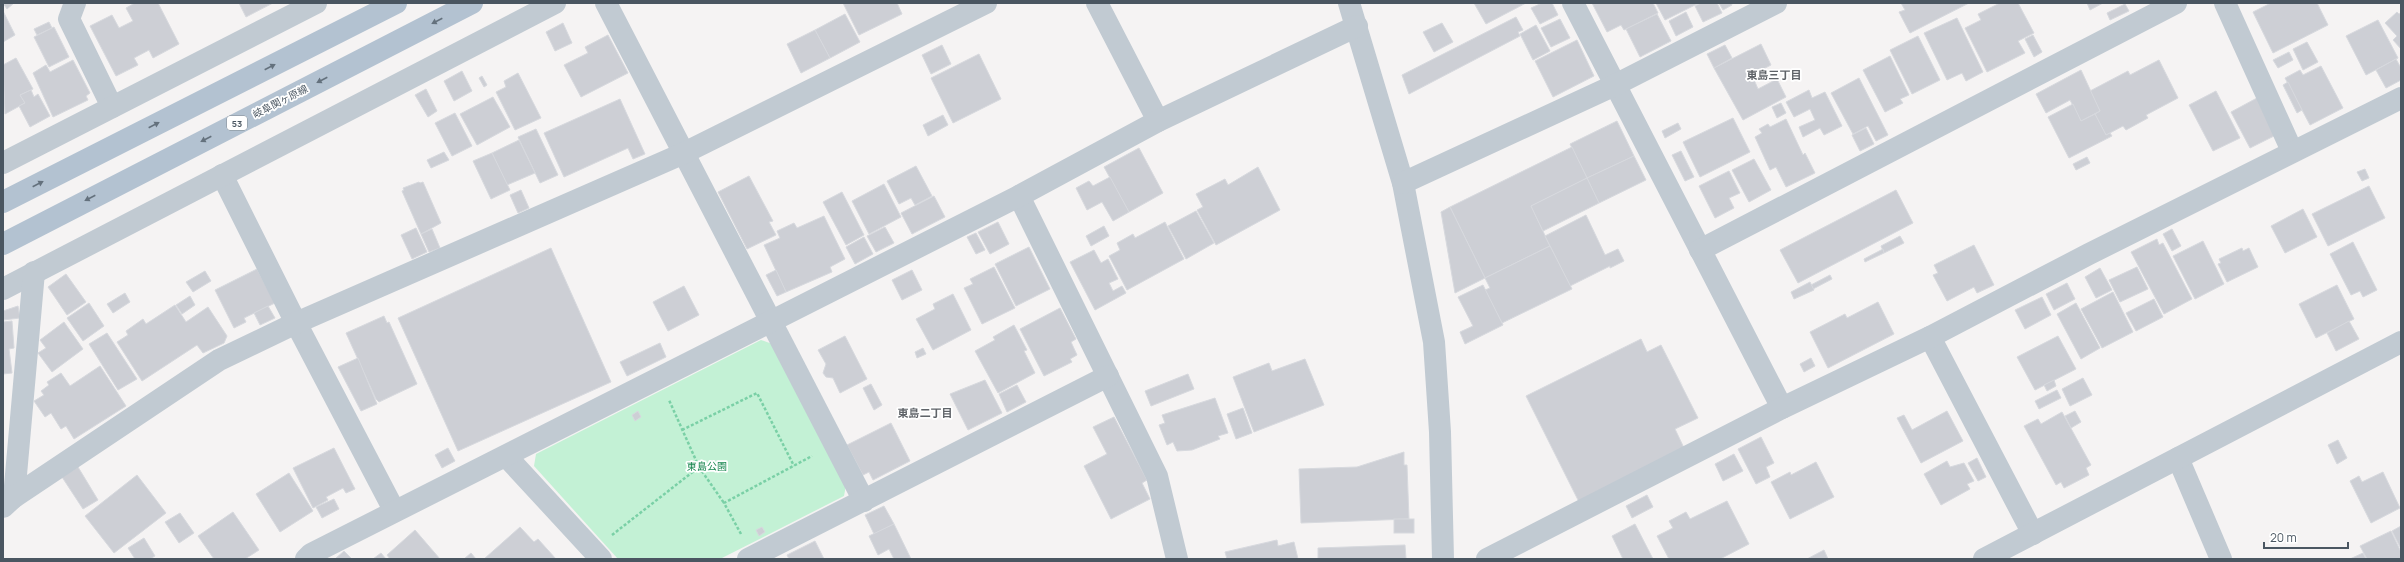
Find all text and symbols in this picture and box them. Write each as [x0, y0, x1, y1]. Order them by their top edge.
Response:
one-way arrow [432, 18, 443, 24]
one-way arrow [264, 64, 276, 70]
district label: 東島三丁目 [1747, 67, 1802, 82]
one-way arrow [316, 77, 327, 83]
street label: 岐阜関ヶ原線 [250, 81, 310, 121]
road number: 53 [227, 116, 247, 130]
one-way arrow [148, 122, 160, 129]
one-way arrow [200, 136, 212, 142]
one-way arrow [32, 181, 44, 187]
one-way arrow [84, 195, 96, 202]
district label: 東島二丁目 [898, 405, 953, 420]
park label: 東島公園 [687, 459, 727, 473]
scale bar [2264, 524, 2348, 550]
text: 20 m [2270, 529, 2297, 546]

